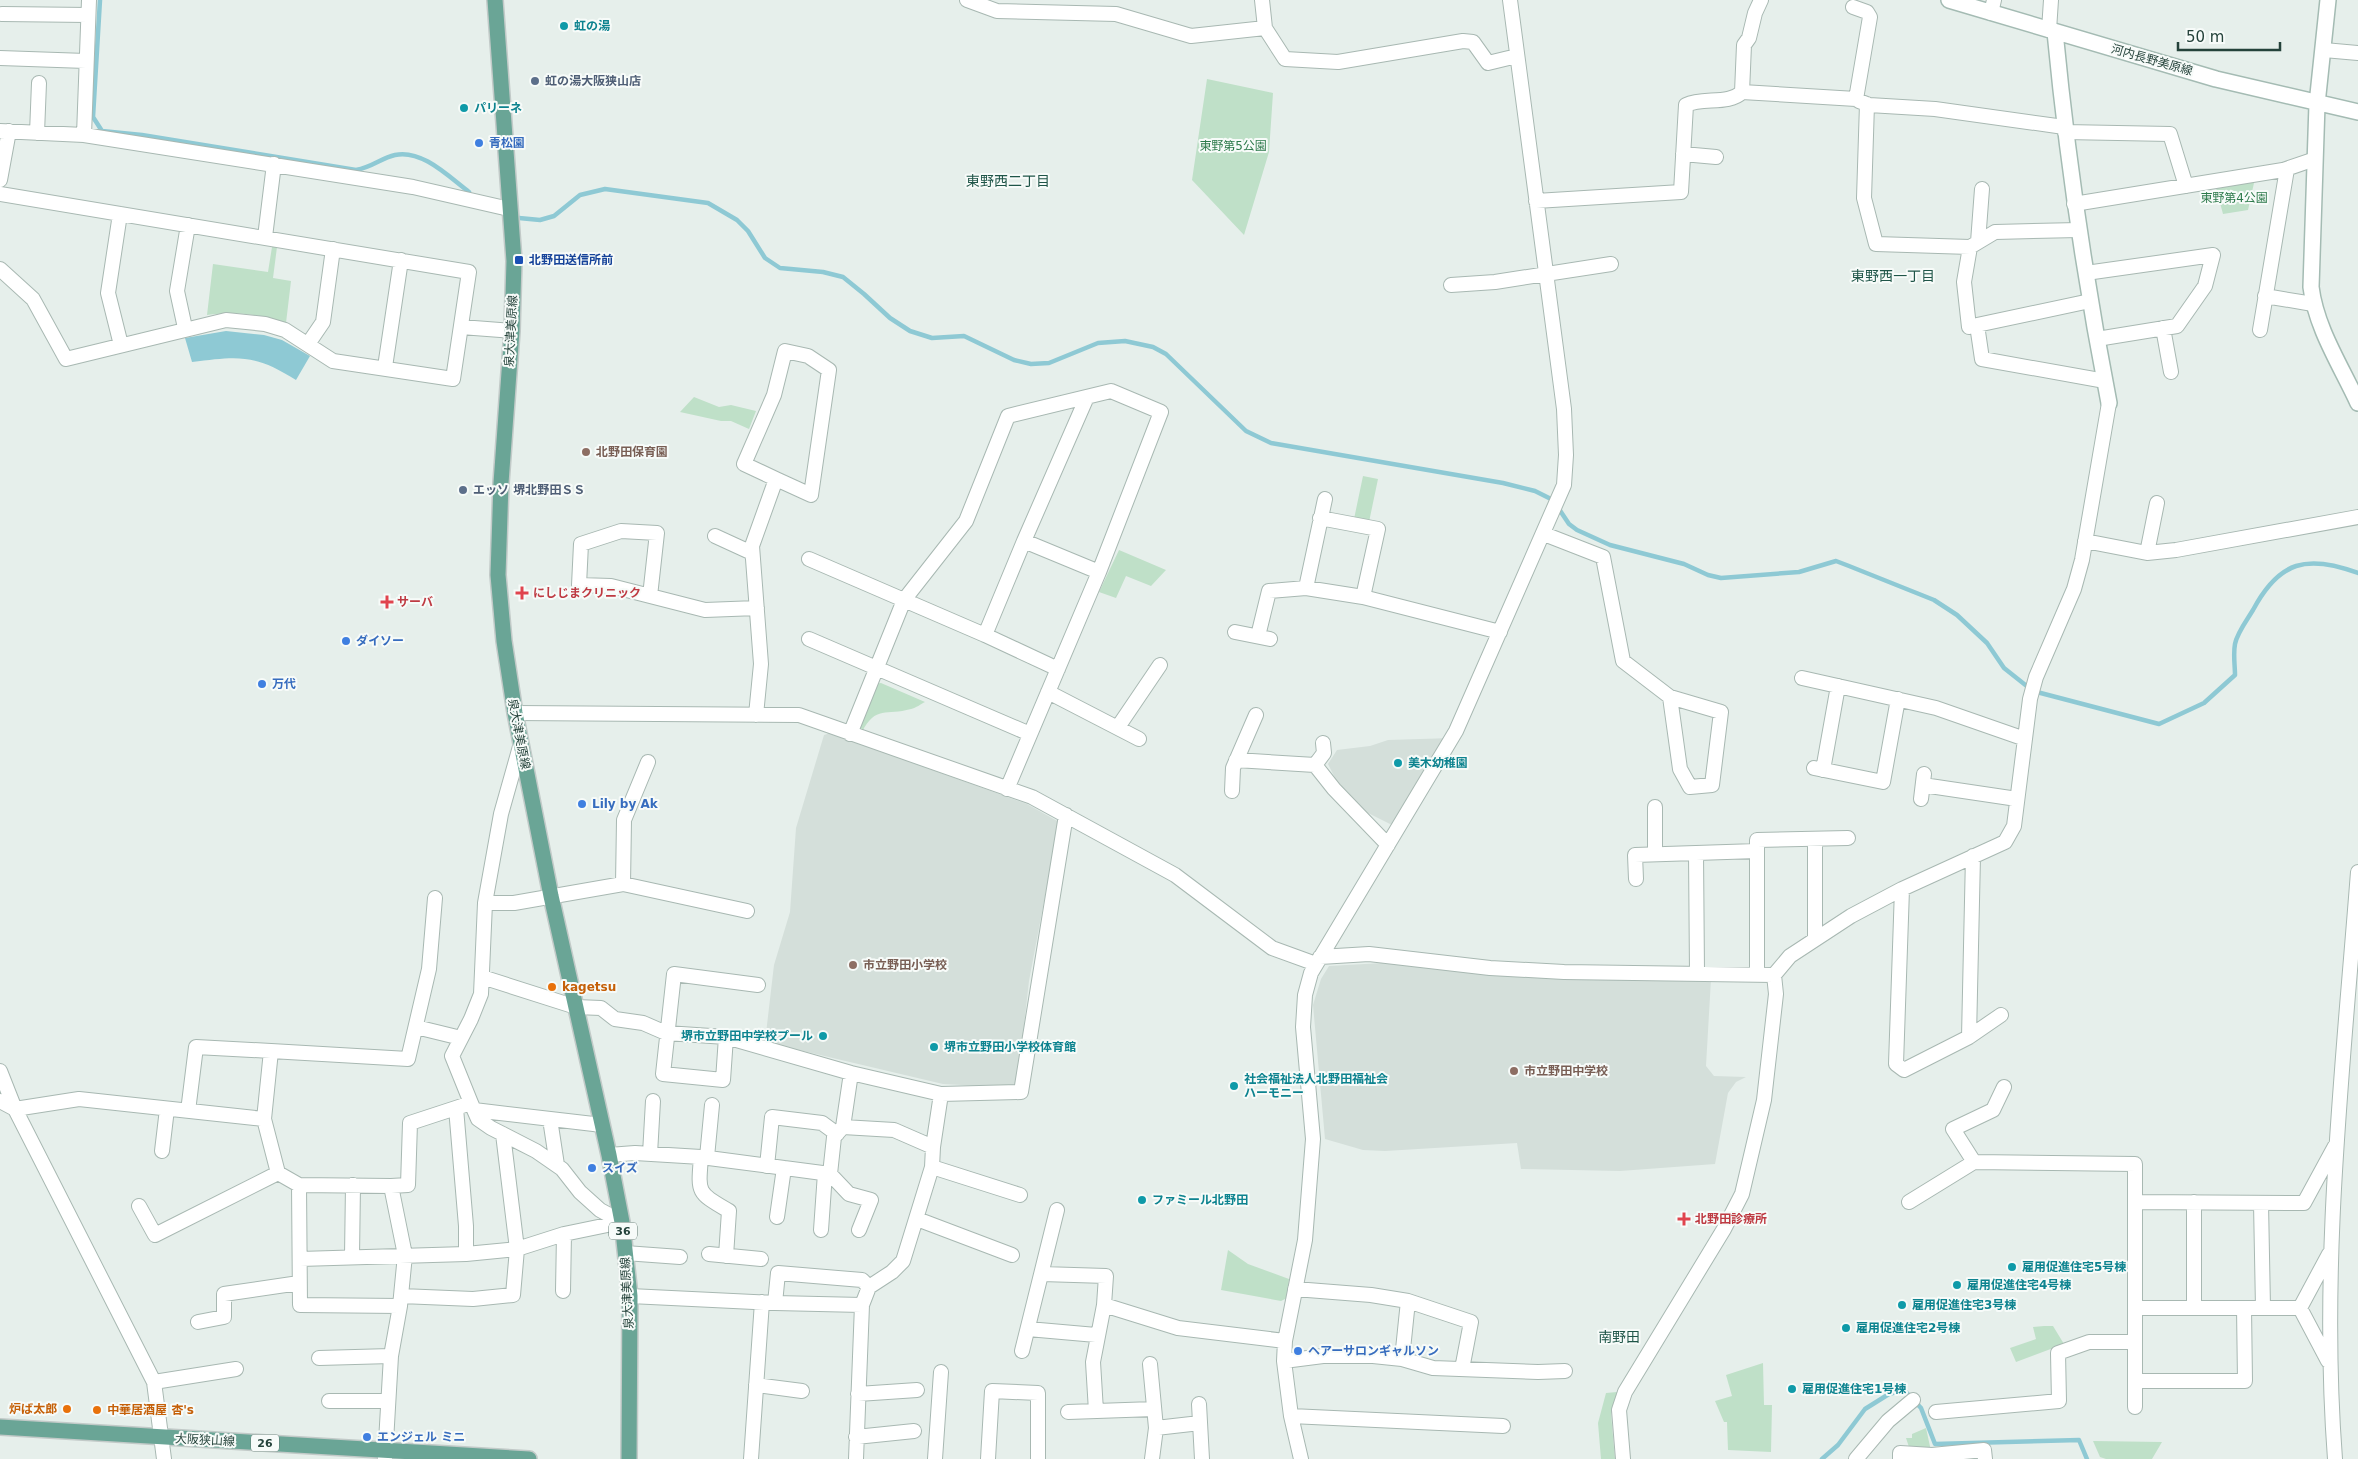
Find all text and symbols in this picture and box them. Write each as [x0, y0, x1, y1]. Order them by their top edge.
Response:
place label: 虹の湯 [574, 19, 610, 33]
marker: 虹の湯 [558, 20, 570, 32]
scale bar [2178, 20, 2280, 52]
text: 50 m [2186, 28, 2224, 46]
street label: 河内長野美原線 [2110, 42, 2194, 78]
place label: 虹の湯大阪狭山店 [545, 74, 641, 88]
marker: 虹の湯大阪狭山店 [529, 75, 541, 87]
place label: パリーネ [474, 101, 522, 115]
marker: パリーネ [458, 102, 470, 114]
place label: 青松園 [489, 136, 525, 150]
marker: 青松園 [473, 137, 485, 149]
park label: 東野第5公園 [1199, 139, 1267, 153]
district label: 東野西二丁目 [966, 173, 1050, 189]
park label: 東野第4公園 [2200, 191, 2268, 205]
place label: 北野田送信所前 [529, 253, 613, 267]
marker: 北野田送信所前 [513, 254, 525, 266]
district label: 東野西一丁目 [1851, 268, 1935, 284]
street label: 泉大津美原線 [502, 295, 520, 367]
place label: 北野田保育園 [596, 445, 668, 459]
marker: 北野田保育園 [580, 446, 592, 458]
place label: エッソ 堺北野田ＳＳ [473, 483, 585, 497]
marker: エッソ 堺北野田ＳＳ [457, 484, 469, 496]
marker: にしじまクリニック [515, 586, 529, 600]
place label: にしじまクリニック [533, 586, 641, 600]
place label: サーバ [397, 595, 433, 609]
marker: サーバ [381, 596, 393, 608]
place label: ダイソー [356, 634, 404, 648]
marker: ダイソー [340, 635, 352, 647]
place label: 万代 [272, 677, 296, 691]
marker: 万代 [256, 678, 268, 690]
street label: 泉大津美原線 [505, 697, 533, 771]
place label: 美木幼稚園 [1408, 756, 1468, 770]
marker: 美木幼稚園 [1392, 757, 1404, 769]
place label: Lily by Ak [592, 797, 659, 811]
marker: Lily by Ak [576, 798, 588, 810]
place label: 市立野田小学校 [863, 958, 947, 972]
marker: 市立野田小学校 [847, 959, 859, 971]
place label: kagetsu [562, 980, 616, 994]
marker: kagetsu [546, 981, 558, 993]
place label: 堺市立野田中学校プール [681, 1029, 813, 1043]
marker: 堺市立野田中学校プール [817, 1030, 829, 1042]
place label: 堺市立野田小学校体育館 [944, 1040, 1076, 1054]
marker: 堺市立野田小学校体育館 [928, 1041, 940, 1053]
place label: 市立野田中学校 [1524, 1064, 1608, 1078]
marker: 市立野田中学校 [1508, 1065, 1520, 1077]
place label: 社会福祉法人北野田福祉会 ハーモニー [1244, 1072, 1388, 1100]
marker: 社会福祉法人北野田福祉会 ハーモニー [1228, 1080, 1240, 1092]
place label: スイズ [602, 1161, 638, 1175]
marker: スイズ [586, 1162, 598, 1174]
place label: ファミール北野田 [1152, 1193, 1248, 1207]
marker: ファミール北野田 [1136, 1194, 1148, 1206]
marker: 北野田診療所 [1677, 1212, 1691, 1226]
place label: 北野田診療所 [1695, 1212, 1767, 1226]
road number: 36 [609, 1222, 637, 1240]
street label: 泉大津美原線 [618, 1257, 636, 1329]
place label: 雇用促進住宅5号棟 [2022, 1260, 2126, 1274]
marker: 雇用促進住宅5号棟 [2006, 1261, 2018, 1273]
place label: 雇用促進住宅4号棟 [1967, 1278, 2071, 1292]
marker: 雇用促進住宅4号棟 [1951, 1279, 1963, 1291]
place label: 雇用促進住宅3号棟 [1912, 1298, 2016, 1312]
marker: 雇用促進住宅3号棟 [1896, 1299, 1908, 1311]
place label: 雇用促進住宅2号棟 [1856, 1321, 1960, 1335]
marker: 雇用促進住宅2号棟 [1840, 1322, 1852, 1334]
district label: 南野田 [1598, 1329, 1640, 1345]
place label: ヘアーサロンギャルソン [1308, 1344, 1439, 1358]
marker: ヘアーサロンギャルソン [1292, 1345, 1304, 1357]
place label: 雇用促進住宅1号棟 [1802, 1382, 1906, 1396]
marker: 雇用促進住宅1号棟 [1786, 1383, 1798, 1395]
place label: 炉ば太郎 [9, 1402, 57, 1416]
marker: 炉ば太郎 [61, 1403, 73, 1415]
place label: 中華居酒屋 杏's [107, 1403, 194, 1417]
marker: 中華居酒屋 杏's [91, 1404, 103, 1416]
place label: エンジェル ミニ [377, 1430, 465, 1444]
street label: 大阪狭山線 [175, 1431, 235, 1449]
marker: エンジェル ミニ [361, 1431, 373, 1443]
road number: 26 [251, 1435, 279, 1452]

